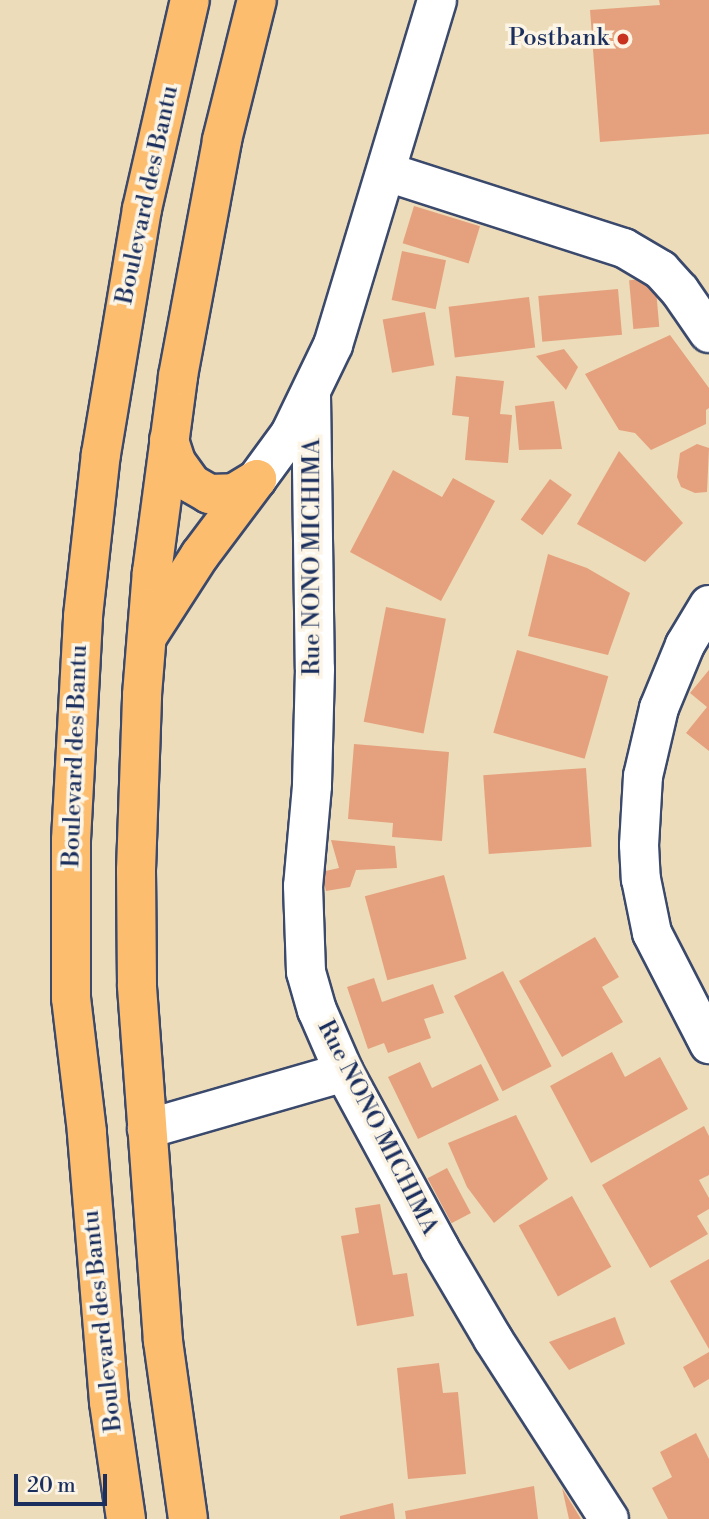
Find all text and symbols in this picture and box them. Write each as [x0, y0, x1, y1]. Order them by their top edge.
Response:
place label: Postbank [509, 25, 609, 53]
marker: Postbank [615, 31, 631, 47]
street label: Boulevard des Bantu [111, 83, 185, 307]
street label: Rue NONO MICHIMA [299, 438, 327, 676]
street label: Boulevard des Bantu [58, 644, 94, 868]
street label: Rue NONO MICHIMA [310, 1016, 444, 1240]
street label: Boulevard des Bantu [77, 1209, 129, 1433]
scale bar [18, 1460, 110, 1504]
text: 20 m [27, 1473, 76, 1499]

